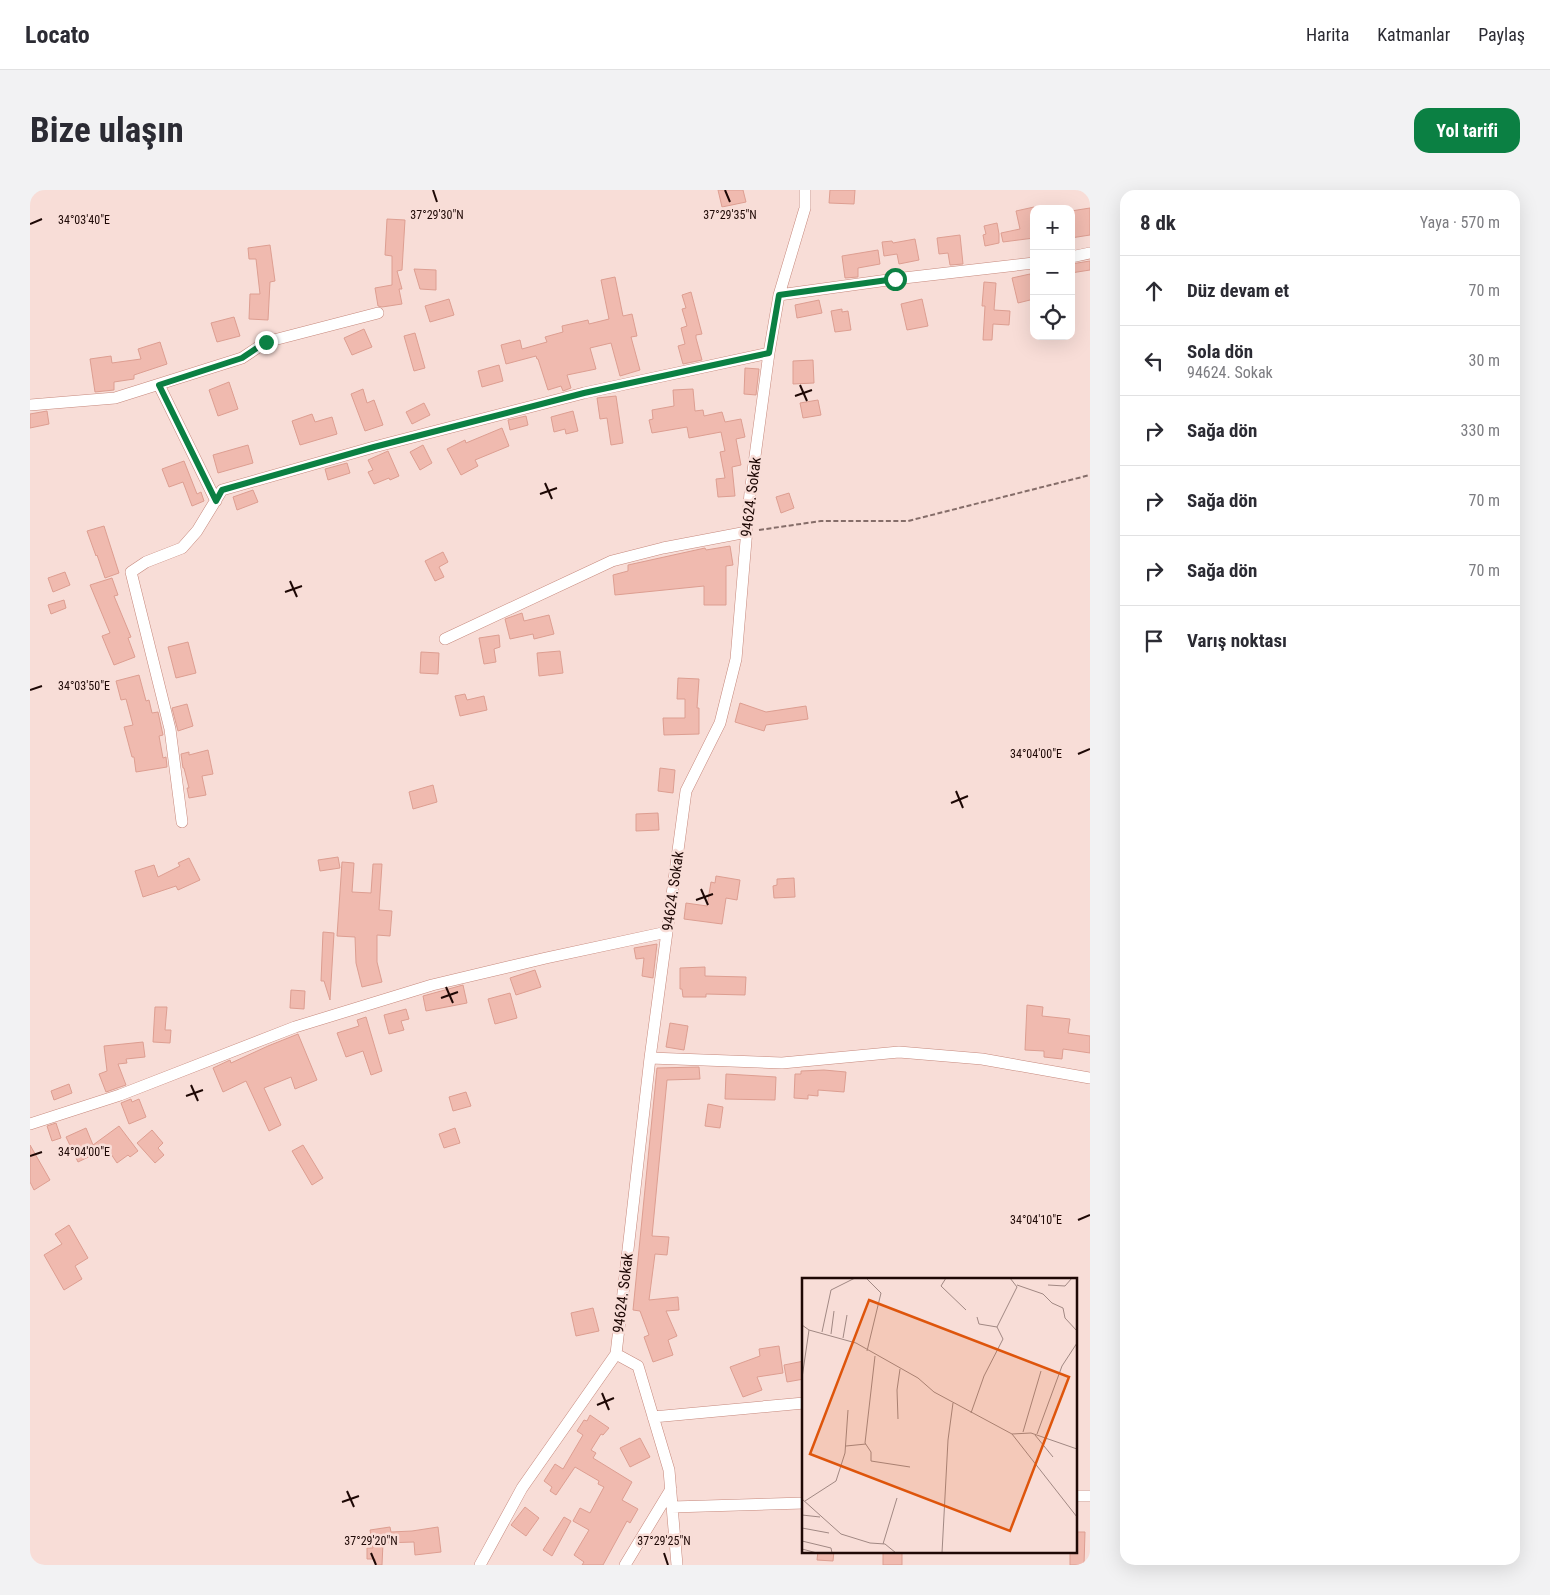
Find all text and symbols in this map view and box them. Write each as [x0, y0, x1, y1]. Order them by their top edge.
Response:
text: Locato [25, 21, 90, 49]
text: Harita [1306, 24, 1349, 45]
text: Katmanlar [1377, 24, 1450, 45]
text: Paylaş [1478, 24, 1525, 45]
button: Yol tarifi [1414, 108, 1520, 153]
text: Bize ulaşın [30, 110, 184, 151]
map controls [1030, 205, 1075, 340]
button: + [1030, 205, 1075, 250]
text: 37°29'30"N [410, 208, 464, 222]
text: 37°29'35"N [703, 208, 757, 222]
text: 8 dk [1140, 211, 1176, 235]
text: 34°03'40"E [58, 213, 110, 227]
text: Yaya · 570 m [1420, 213, 1500, 232]
button: − [1030, 250, 1075, 295]
route start [884, 268, 907, 291]
icon: ahead [1140, 277, 1168, 305]
text: Düz devam et [1187, 279, 1289, 302]
text: 70 m [1468, 281, 1500, 300]
button: locate [1030, 295, 1075, 340]
route end [255, 331, 278, 354]
text: Sola dön [1187, 340, 1253, 363]
icon: left [1140, 347, 1168, 375]
text: 30 m [1468, 351, 1500, 370]
text: 94624. Sokak [1187, 363, 1273, 382]
icon: right [1140, 417, 1168, 445]
text: Sağa dön [1187, 419, 1257, 442]
text: 330 m [1461, 421, 1500, 440]
street label: 94624. Sokak [737, 456, 765, 538]
icon: right [1140, 487, 1168, 515]
text: Sağa dön [1187, 489, 1257, 512]
text: 70 m [1468, 491, 1500, 510]
icon: right [1140, 557, 1168, 585]
text: Sağa dön [1187, 559, 1257, 582]
text: 70 m [1468, 561, 1500, 580]
icon: arrive [1140, 627, 1168, 655]
text: Varış noktası [1187, 629, 1287, 652]
text: 34°03'50"E [58, 679, 110, 693]
text: 34°04'00"E [1010, 747, 1062, 761]
street label: 94624. Sokak [658, 850, 688, 932]
text: 34°04'00"E [58, 1145, 110, 1159]
text: 34°04'10"E [1010, 1213, 1062, 1227]
street label: 94624. Sokak [609, 1252, 637, 1334]
inset map [802, 1278, 1078, 1552]
text: 37°29'20"N [344, 1534, 398, 1548]
text: 37°29'25"N [637, 1534, 691, 1548]

